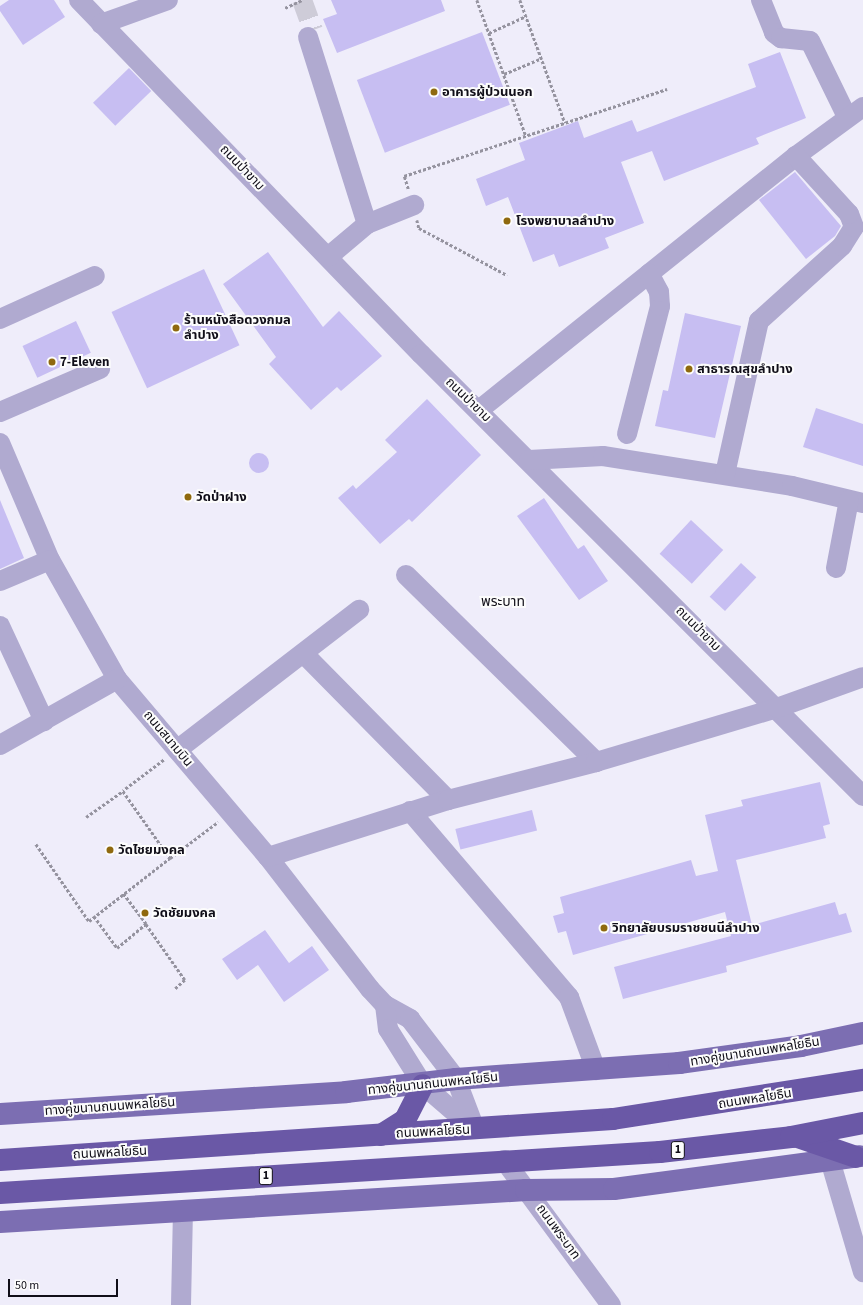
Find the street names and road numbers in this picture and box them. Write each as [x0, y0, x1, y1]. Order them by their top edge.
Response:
street label: ถนนป่าขาม [216, 142, 268, 194]
street label: ถนนป่าขาม [442, 374, 494, 426]
street label: ถนนป่าขาม [672, 603, 724, 655]
street label: ถนนสนามบิน [140, 708, 196, 770]
street label: ทางคู่ขนานถนนพหลโยธิน [689, 1034, 821, 1070]
street label: ทางคู่ขนานถนนพหลโยธิน [367, 1069, 499, 1099]
street label: ถนนพหลโยธิน [717, 1085, 793, 1113]
street label: ทางคู่ขนานถนนพหลโยธิน [44, 1095, 176, 1119]
street label: ถนนพหลโยธิน [396, 1122, 470, 1142]
road number: 1 [670, 1140, 686, 1160]
street label: ถนนพหลโยธิน [73, 1143, 147, 1163]
road number: 1 [258, 1166, 274, 1186]
street label: ถนนพระบาท [533, 1201, 583, 1263]

